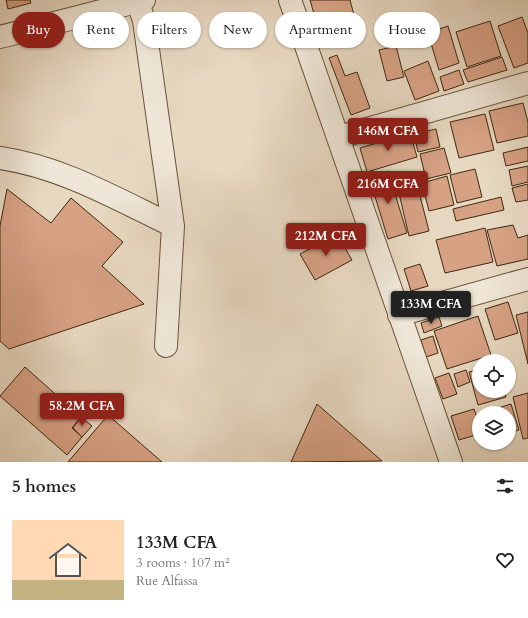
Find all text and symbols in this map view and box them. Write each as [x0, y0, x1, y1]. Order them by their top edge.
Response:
chip: Buy [12, 12, 65, 48]
chip: Rent [73, 12, 129, 48]
chip: Filters [137, 12, 201, 48]
chip: New [209, 12, 267, 48]
chip: Apartment [275, 12, 366, 48]
chip: House [374, 12, 440, 48]
pin: 146M CFA [347, 118, 429, 152]
text: 146M CFA [357, 122, 419, 140]
pin: 216M CFA [347, 171, 429, 205]
text: 216M CFA [357, 175, 419, 193]
pin: 212M CFA [285, 223, 367, 257]
text: 212M CFA [295, 227, 357, 245]
pin: 133M CFA [390, 291, 472, 325]
text: 133M CFA [400, 295, 462, 313]
map controls [472, 354, 516, 450]
button: locate [472, 354, 516, 398]
pin: 58.2M CFA [36, 393, 128, 427]
text: 58.2M CFA [49, 397, 115, 415]
button: layers [472, 406, 516, 450]
text: 5 homes [12, 475, 76, 498]
icon: filters [494, 475, 516, 497]
text: 133M CFA [136, 531, 217, 554]
icon: home [44, 536, 92, 584]
icon: heart [494, 549, 516, 571]
text: 3 rooms · 107 m² [136, 554, 229, 572]
text: Rue Alfassa [136, 572, 198, 590]

